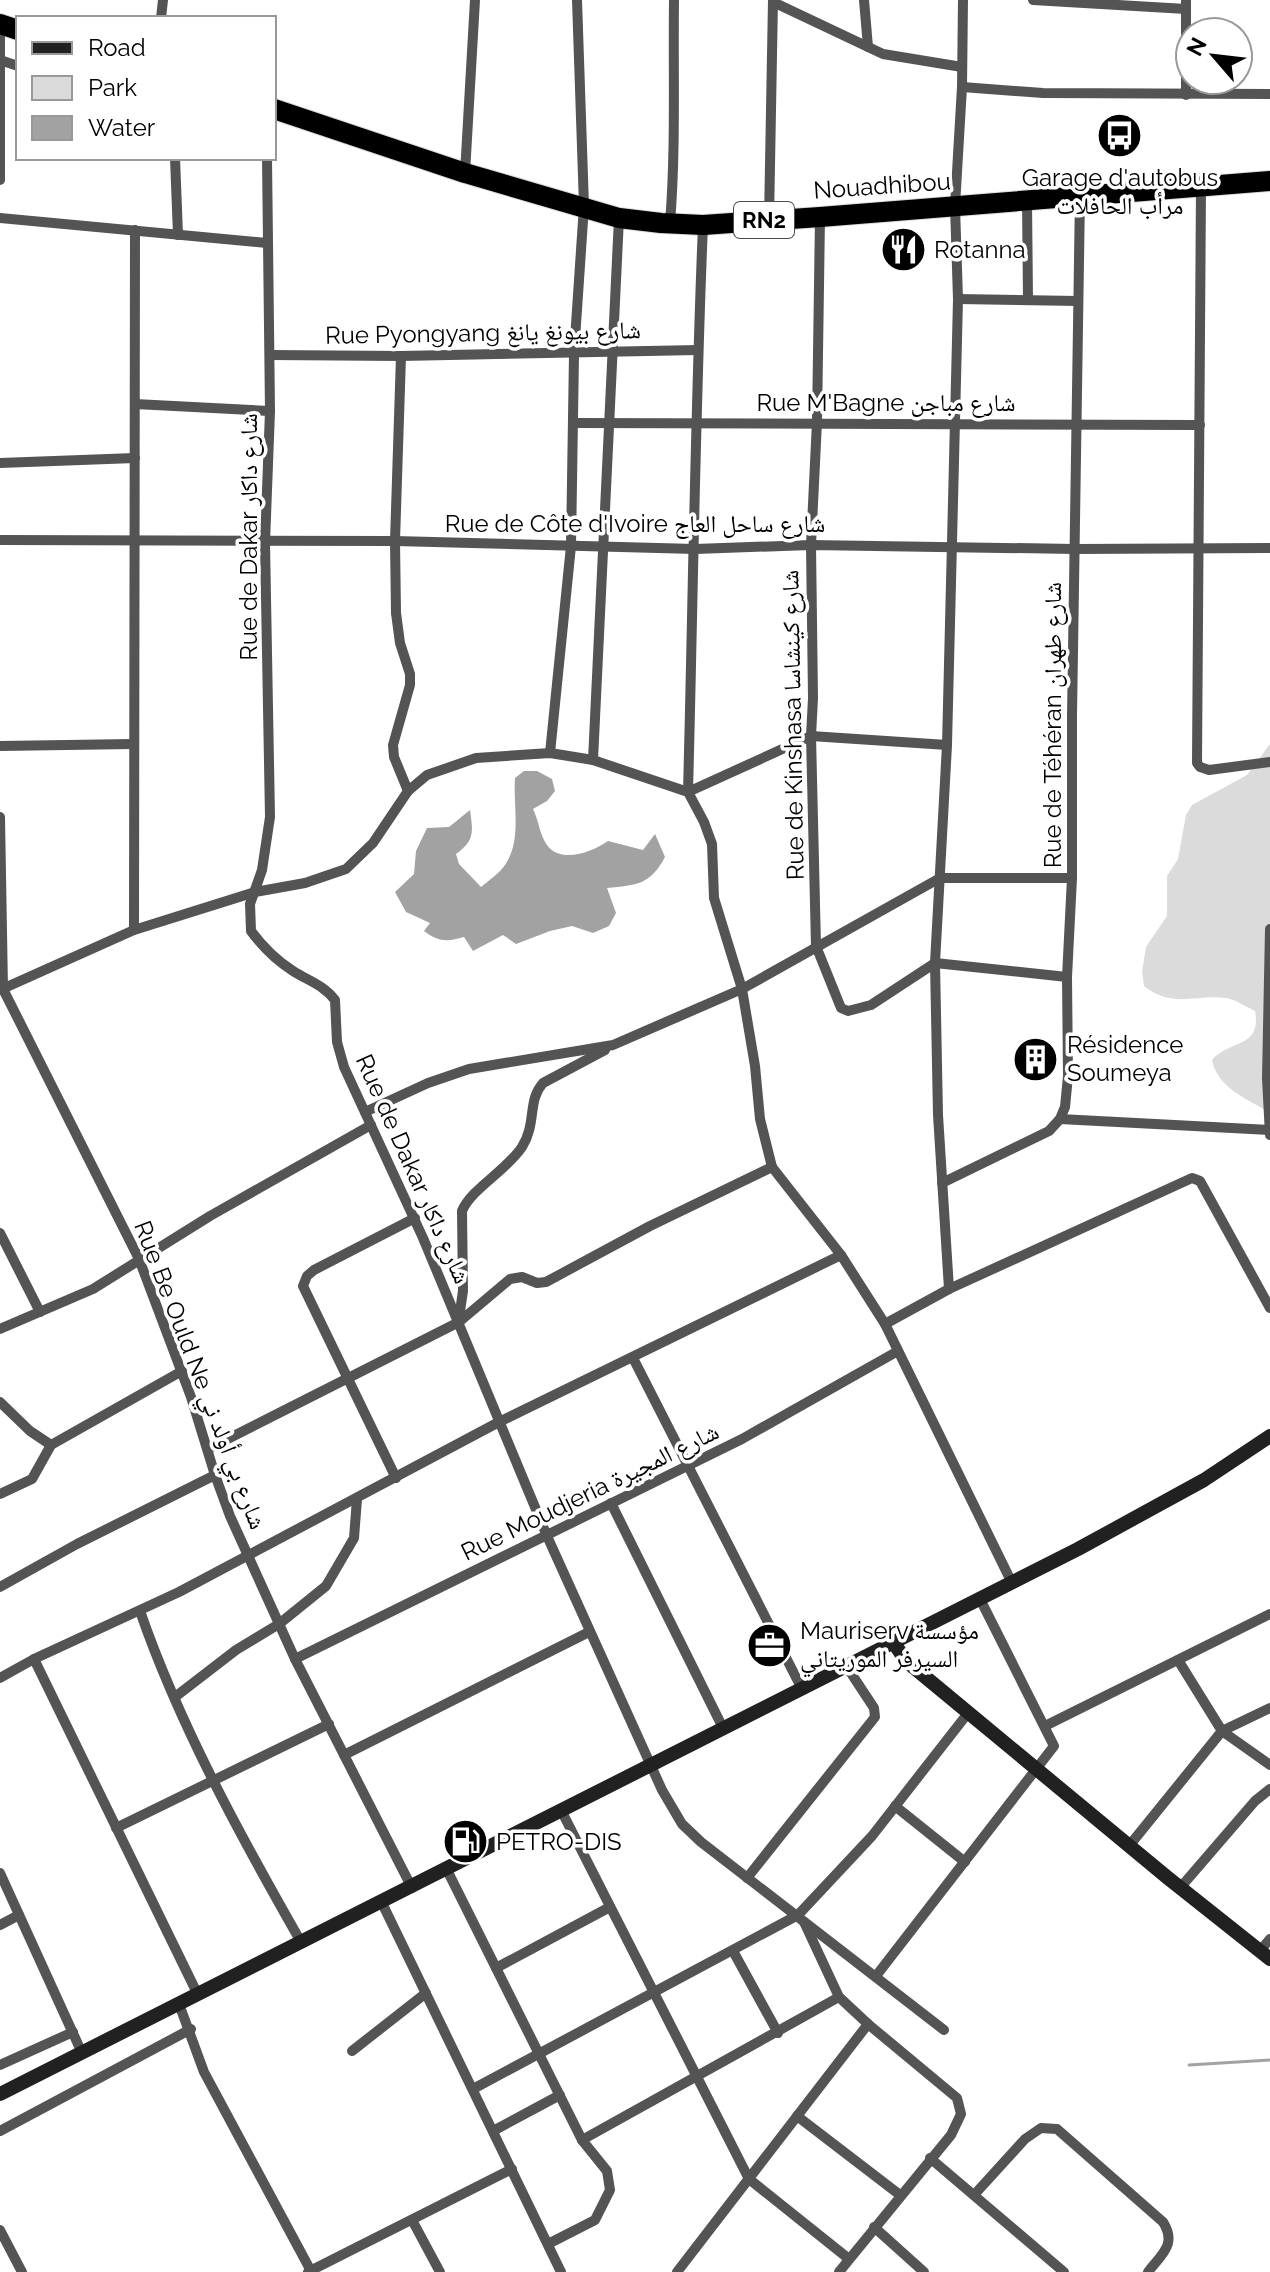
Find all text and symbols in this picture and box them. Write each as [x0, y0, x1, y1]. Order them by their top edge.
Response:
legend [16, 16, 276, 160]
north arrow [1174, 16, 1254, 96]
text: Road [88, 33, 146, 62]
text: N [1181, 33, 1212, 60]
text: Park [88, 73, 137, 102]
bus stop icon: Garage d'autobus مرأب الحافلات [1096, 112, 1144, 160]
text: Water [88, 113, 156, 142]
place label: Garage d'autobus مرأب الحافلات [1022, 163, 1218, 220]
street label: Nouadhibou [812, 166, 952, 205]
road number: RN2 [734, 202, 794, 238]
restaurant icon: Rotanna [879, 226, 927, 274]
place label: Rotanna [934, 235, 1026, 264]
street label: Rue Pyongyang شارع بيونغ يانغ [325, 315, 641, 351]
street label: Rue M'Bagne شارع مباجن [757, 388, 1015, 418]
street label: Rue de Dakar شارع داكار [234, 413, 264, 661]
street label: Rue de Côte d'Ivoire شارع ساحل العاج [445, 509, 825, 539]
street label: Rue de Kinshasa شارع كينشاسا [775, 570, 811, 880]
street label: Rue de Téhéran شارع طهران [1038, 582, 1068, 868]
place label: Résidence Soumeya [1067, 1030, 1183, 1087]
building icon: Résidence Soumeya [1012, 1035, 1060, 1083]
street label: Rue de Dakar شارع داكار [349, 1050, 477, 1288]
street label: Rue Be Ould Ne شارع بي أولد ني [123, 1216, 273, 1535]
street label: Rue Moudjeria شارع المجيرة [456, 1416, 724, 1568]
place label: Mauriserv مؤسسة السيرفر الموريتاني [800, 1616, 979, 1678]
office icon: Mauriserv مؤسسة السيرفر الموريتاني [745, 1621, 793, 1669]
fuel station icon: PETRO-DIS [441, 1818, 489, 1866]
place label: PETRO-DIS [496, 1827, 622, 1856]

